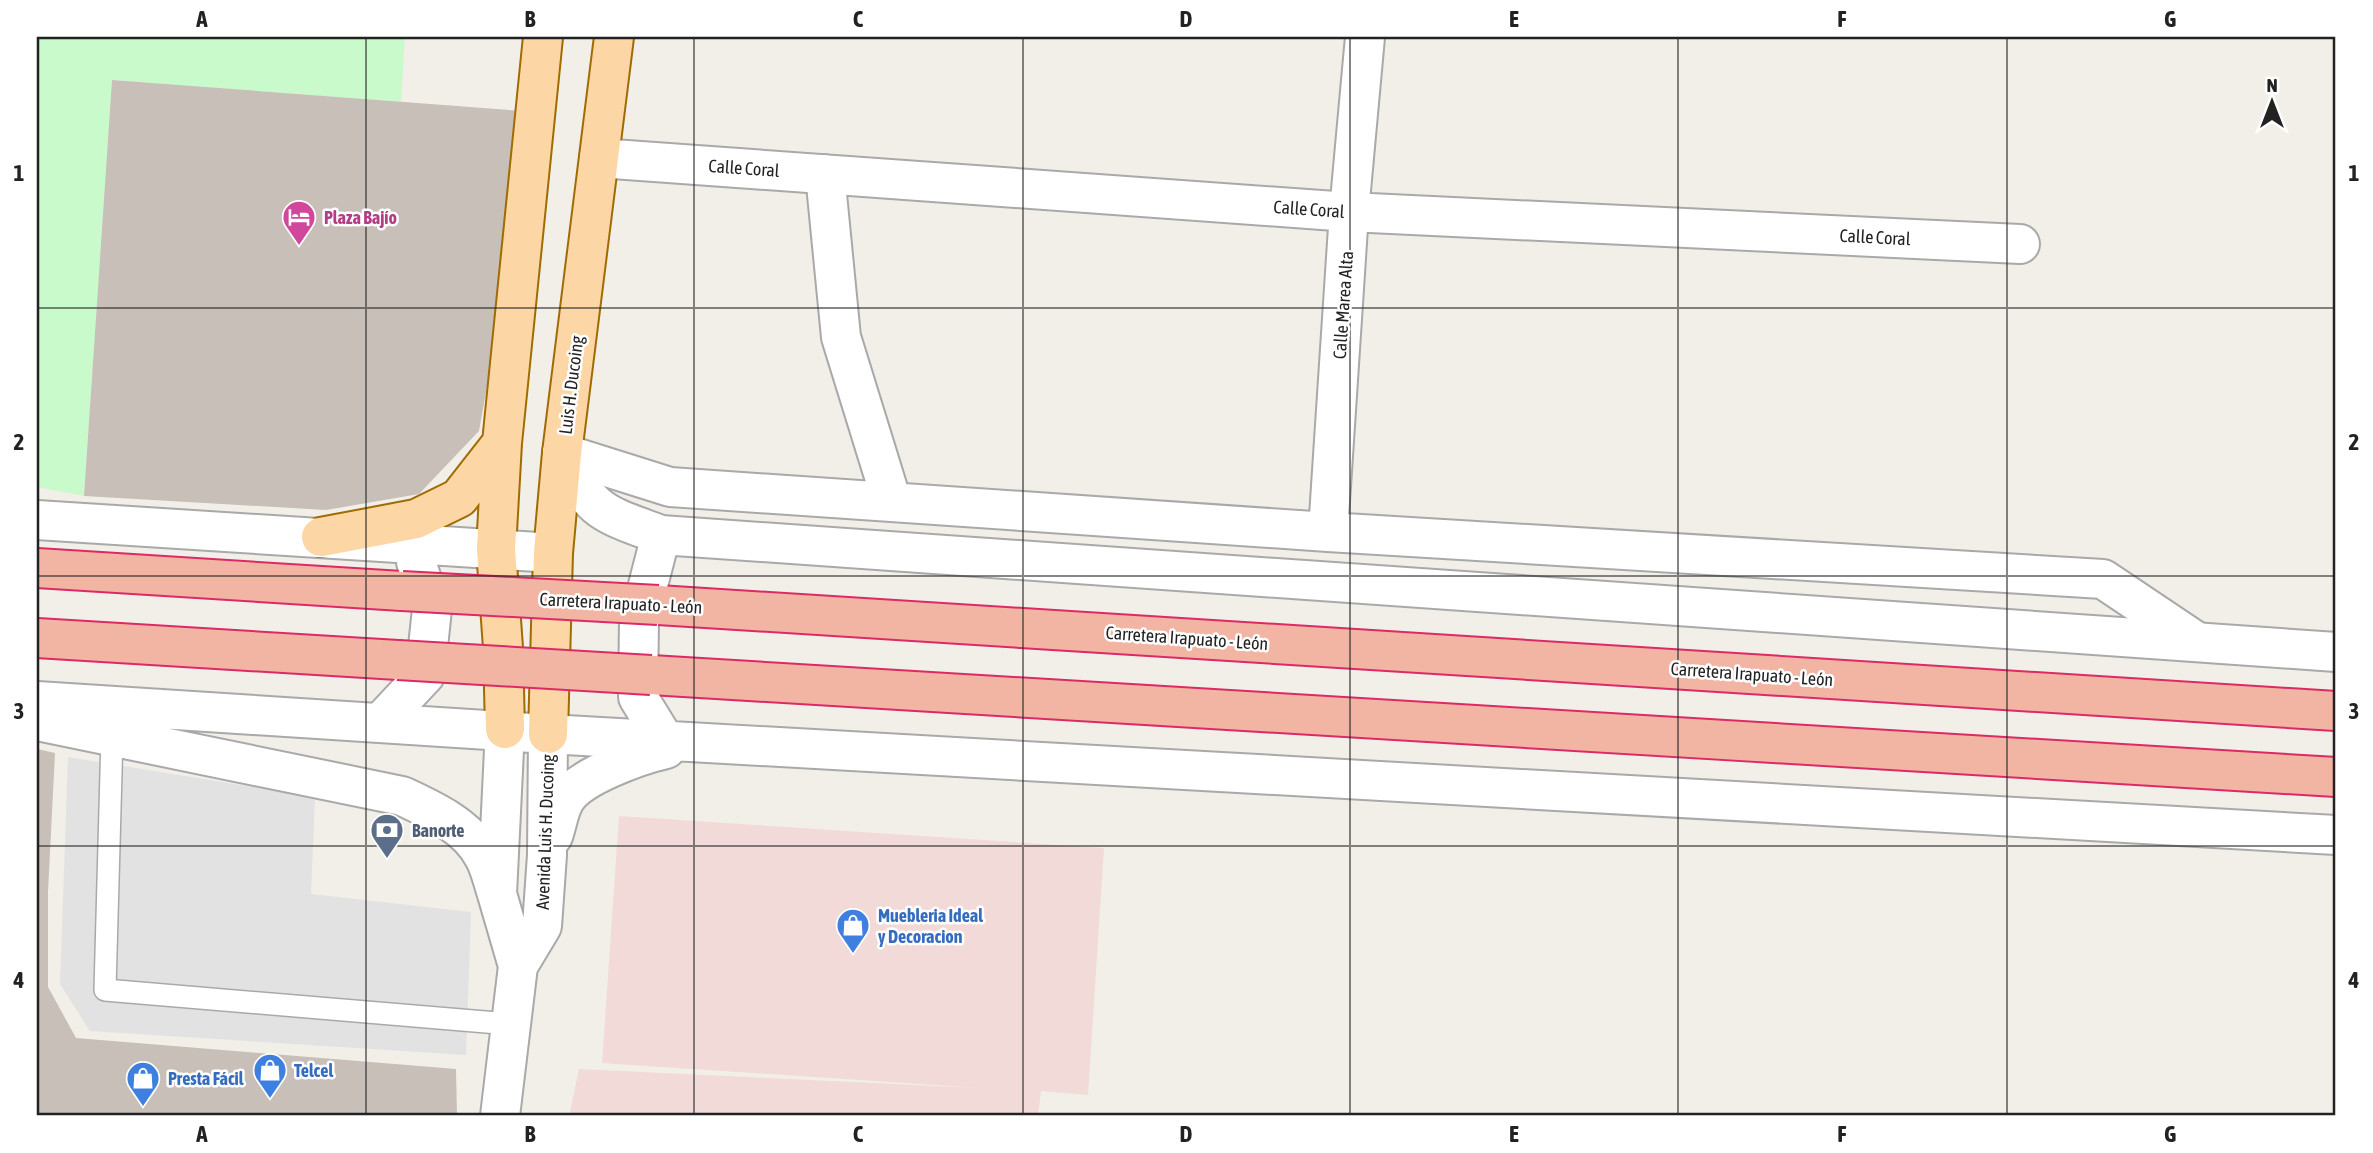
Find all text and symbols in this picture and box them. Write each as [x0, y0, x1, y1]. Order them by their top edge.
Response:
text: A [195, 6, 208, 32]
text: B [525, 6, 536, 32]
text: C [853, 6, 864, 32]
text: D [1180, 6, 1193, 32]
text: E [1509, 6, 1519, 32]
text: F [1837, 6, 1847, 32]
text: G [2164, 6, 2176, 32]
north arrow [2236, 66, 2306, 136]
text: N [2266, 74, 2278, 96]
street label: Calle Coral [708, 155, 780, 181]
text: 1 [14, 160, 25, 186]
text: 1 [2349, 160, 2360, 186]
street label: Calle Coral [1273, 196, 1345, 222]
hotel icon: Plaza Bajío [280, 198, 318, 247]
place label: Plaza Bajío [324, 207, 397, 228]
street label: Calle Coral [1839, 225, 1911, 249]
street label: Calle Marea Alta [1329, 250, 1357, 360]
street label: Luis H. Ducoing [555, 334, 588, 436]
text: 2 [14, 429, 24, 455]
text: 2 [2349, 429, 2359, 455]
street label: Carretera Irapuato - León [539, 588, 703, 618]
street label: Carretera Irapuato - León [1105, 622, 1269, 654]
street label: Carretera Irapuato - León [1670, 658, 1834, 690]
text: 3 [14, 698, 24, 724]
text: 3 [2349, 698, 2359, 724]
street label: Avenida Luis H. Ducoing [532, 754, 558, 910]
bank icon: Banorte [368, 811, 406, 860]
place label: Banorte [412, 820, 464, 841]
place label: Muebleria Ideal y Decoracion [878, 905, 983, 947]
shop icon: Muebleria Ideal y Decoracion [834, 906, 872, 955]
text: 4 [13, 967, 25, 993]
text: 4 [2348, 967, 2360, 993]
shop icon: Telcel [251, 1051, 289, 1100]
shop icon: Presta Fácil [124, 1059, 162, 1108]
place label: Telcel [294, 1060, 333, 1081]
place label: Presta Fácil [168, 1068, 244, 1089]
text: A [195, 1121, 208, 1147]
text: B [525, 1121, 536, 1147]
text: C [853, 1121, 864, 1147]
text: D [1180, 1121, 1193, 1147]
text: E [1509, 1121, 1519, 1147]
text: F [1837, 1121, 1847, 1147]
text: G [2164, 1121, 2176, 1147]

